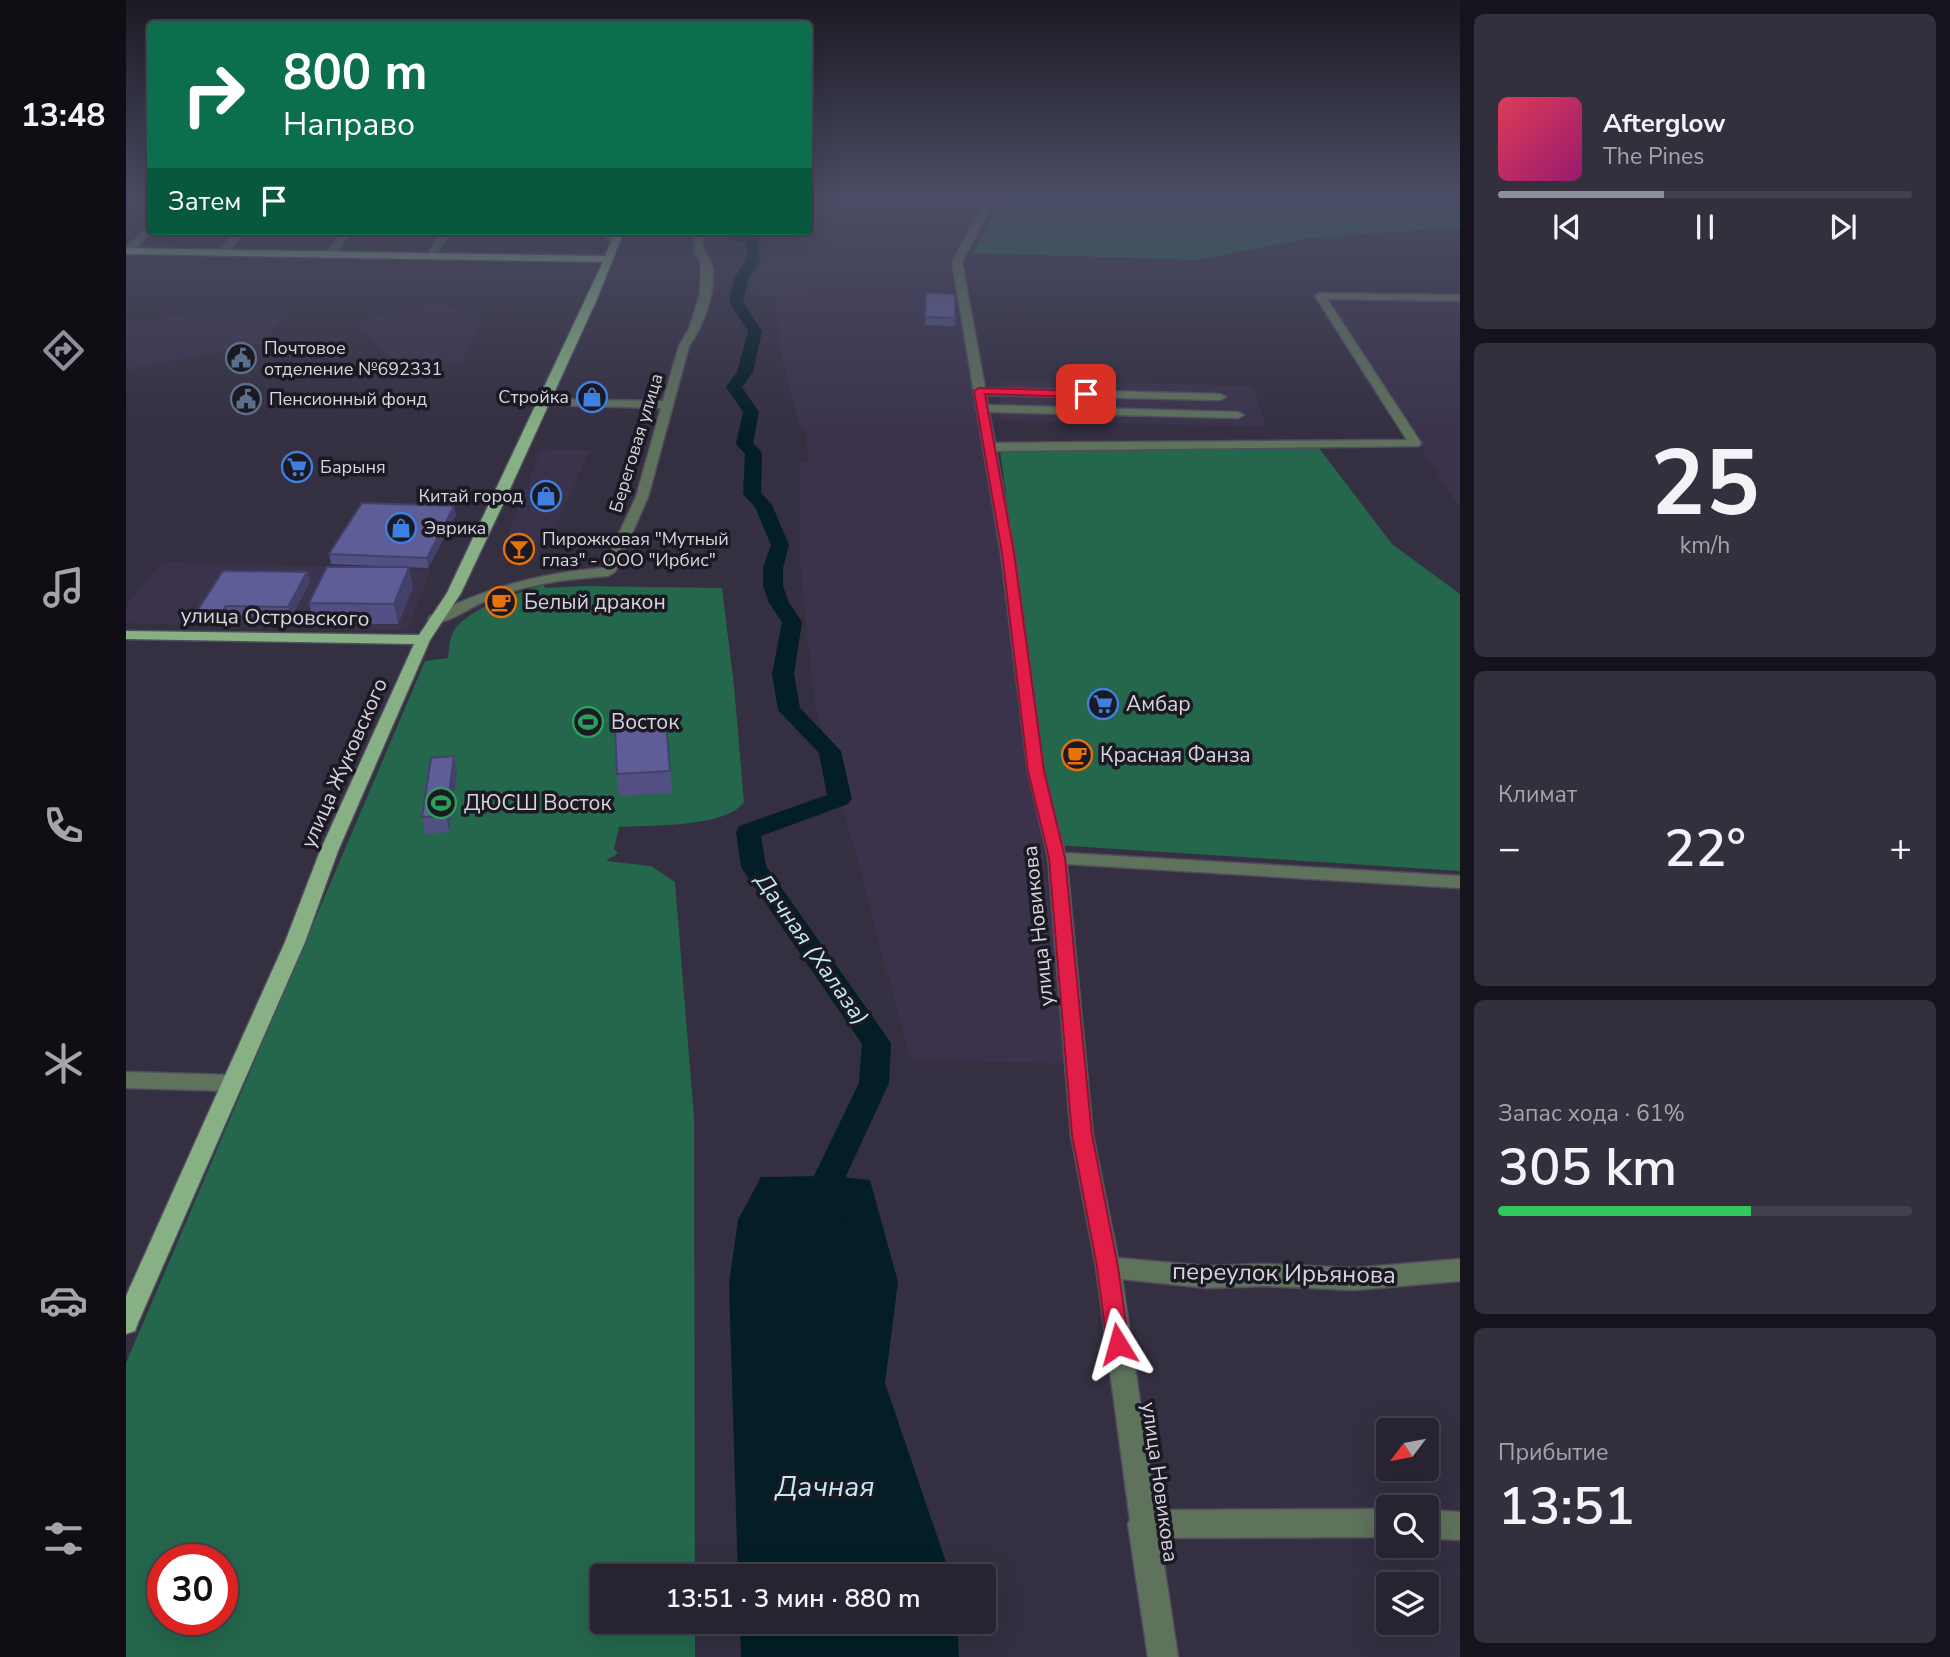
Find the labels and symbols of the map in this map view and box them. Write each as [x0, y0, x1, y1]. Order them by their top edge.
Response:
place label: Почтовое отделение №692331 [264, 336, 442, 381]
public building icon: Почтовое отделение №692331 [224, 341, 258, 375]
pin [1056, 364, 1116, 424]
street label: Береговая улица [603, 371, 669, 515]
shop icon: Стройка [575, 380, 609, 414]
public building icon: Пенсионный фонд [229, 382, 263, 416]
place label: Стройка [498, 385, 569, 409]
place label: Пенсионный фонд [269, 387, 428, 411]
supermarket icon: Барыня [280, 450, 314, 484]
place label: Барыня [320, 455, 386, 479]
shop icon: Китай город [529, 479, 563, 513]
place label: Китай город [419, 484, 523, 508]
shop icon: Эврика [384, 511, 418, 545]
place label: Эврика [424, 516, 486, 540]
place label: Пирожковая "Мутный глаз" - ООО "Ирбис" [542, 527, 729, 572]
bar icon: Пирожковая "Мутный глаз" - ООО "Ирбис" [502, 532, 536, 566]
cafe icon: Белый дракон [484, 585, 518, 619]
place label: Белый дракон [524, 588, 666, 616]
street label: улица Островского [180, 601, 370, 633]
street label: улица Жуковского [294, 674, 394, 852]
supermarket icon: Амбар [1086, 687, 1120, 721]
place label: Амбар [1126, 690, 1191, 718]
sports icon: Восток [571, 705, 605, 739]
place label: Восток [611, 708, 680, 736]
cafe icon: Красная Фанза [1060, 738, 1094, 772]
place label: Красная Фанза [1100, 741, 1251, 769]
sports icon: ДЮСШ Восток [424, 786, 458, 820]
place label: ДЮСШ Восток [464, 789, 612, 817]
street label: улица Новикова [1016, 844, 1060, 1008]
water label: Дачная (Халаза) [747, 865, 876, 1031]
street label: переулок Ирьянова [1172, 1255, 1396, 1291]
position arrow [1081, 1307, 1155, 1381]
street label: улица Новикова [1135, 1400, 1185, 1564]
north arrow [1376, 1418, 1438, 1480]
water label: Дачная [774, 1468, 874, 1506]
speed limit sign: 30 [147, 1544, 238, 1635]

